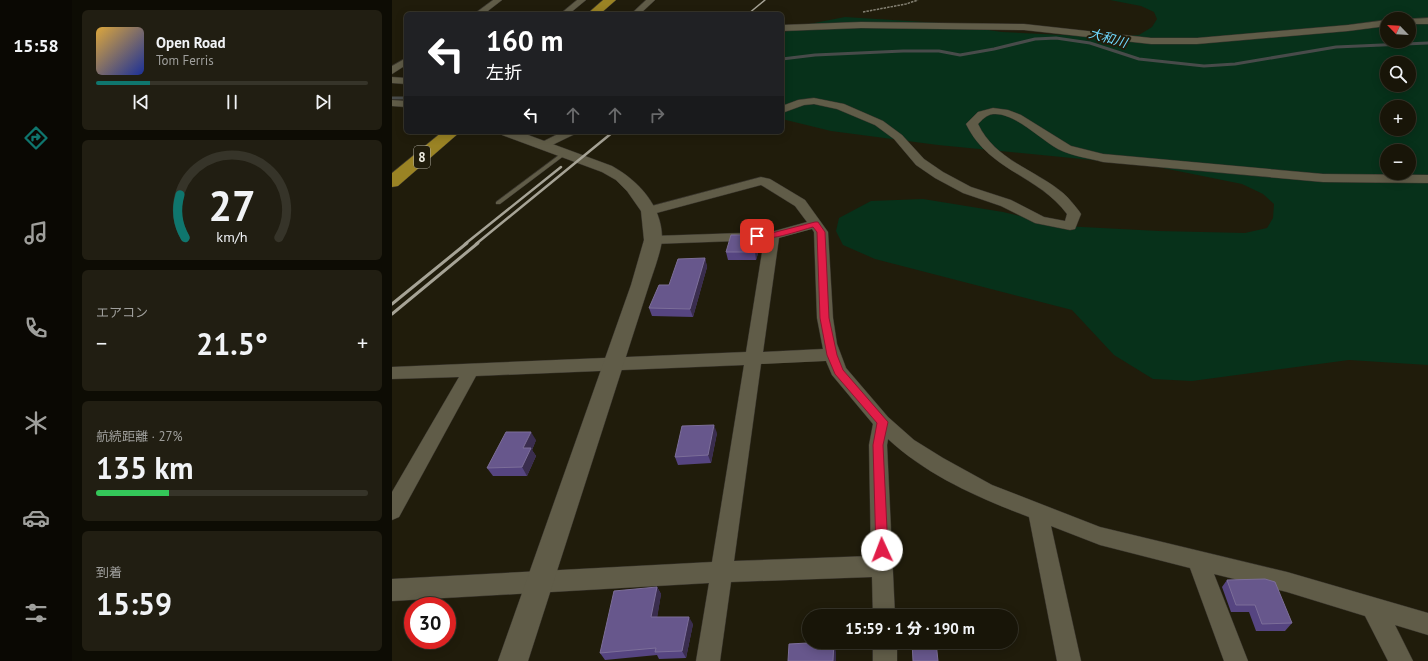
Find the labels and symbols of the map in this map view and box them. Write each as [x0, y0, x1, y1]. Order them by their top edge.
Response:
north arrow [1380, 12, 1416, 48]
water label: 大和川 [1087, 24, 1131, 52]
road number: 8 [414, 146, 430, 168]
pin [740, 219, 774, 253]
position arrow [861, 529, 903, 571]
speed limit sign: 30 [404, 597, 456, 649]

